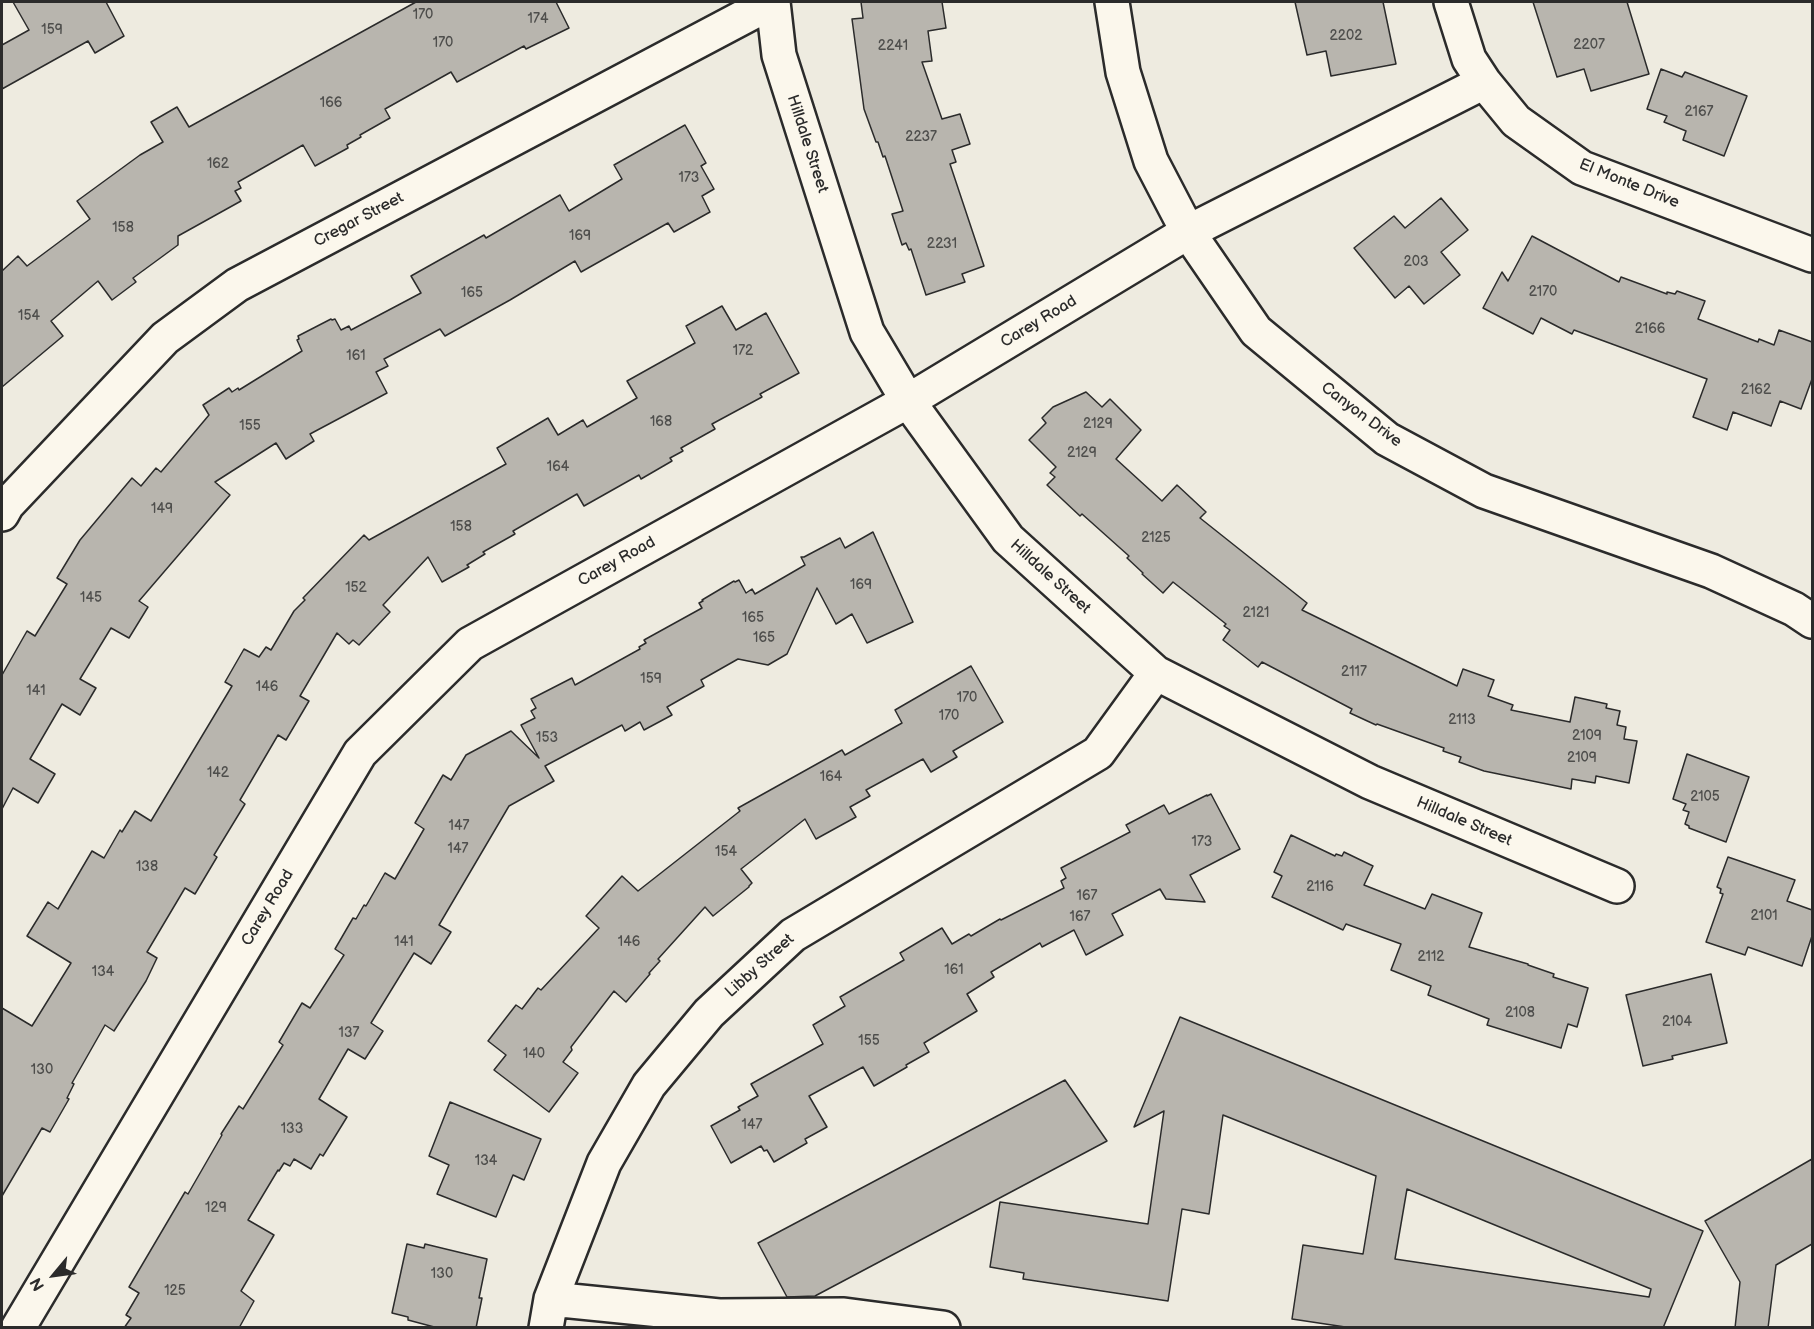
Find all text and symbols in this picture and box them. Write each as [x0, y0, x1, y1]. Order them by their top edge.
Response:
house number: 170 [413, 7, 433, 23]
house number: 174 [528, 11, 548, 27]
house number: 159 [41, 22, 63, 38]
house number: 2202 [1329, 28, 1363, 44]
house number: 170 [433, 35, 453, 51]
house number: 2207 [1573, 37, 1605, 53]
house number: 2241 [878, 38, 908, 54]
street label: Hilldale Street [782, 93, 832, 195]
house number: 166 [320, 95, 342, 111]
house number: 2167 [1685, 104, 1713, 120]
house number: 2237 [905, 129, 937, 145]
street label: El Monte Drive [1576, 155, 1682, 213]
house number: 162 [207, 156, 229, 172]
house number: 173 [679, 170, 699, 186]
street label: Cregar Street [311, 188, 407, 252]
house number: 158 [112, 220, 134, 236]
house number: 169 [569, 228, 591, 244]
house number: 2231 [927, 236, 957, 252]
house number: 203 [1403, 254, 1429, 270]
house number: 2170 [1529, 284, 1557, 300]
house number: 165 [461, 285, 483, 301]
street label: Carey Road [997, 292, 1081, 352]
house number: 154 [18, 308, 40, 324]
house number: 2166 [1635, 321, 1665, 337]
house number: 172 [733, 343, 753, 359]
house number: 161 [346, 348, 366, 364]
street label: Canyon Drive [1317, 378, 1405, 452]
house number: 2162 [1741, 382, 1771, 398]
house number: 168 [650, 414, 672, 430]
house number: 2129 [1083, 416, 1113, 432]
house number: 155 [239, 418, 261, 434]
house number: 2129 [1067, 445, 1097, 461]
house number: 164 [547, 459, 569, 475]
house number: 149 [151, 501, 173, 517]
house number: 158 [450, 519, 472, 535]
house number: 2125 [1141, 530, 1171, 546]
street label: Carey Road [575, 533, 659, 591]
street label: Hilldale Street [1006, 536, 1094, 618]
house number: 169 [850, 577, 872, 593]
house number: 152 [345, 580, 367, 596]
house number: 145 [80, 590, 102, 606]
house number: 2121 [1243, 605, 1269, 621]
house number: 165 [742, 610, 764, 626]
house number: 165 [753, 630, 775, 646]
house number: 2117 [1341, 664, 1367, 680]
house number: 159 [640, 671, 662, 687]
house number: 146 [256, 679, 278, 695]
house number: 141 [26, 683, 46, 699]
house number: 170 [957, 690, 977, 706]
house number: 170 [939, 708, 959, 724]
house number: 2113 [1448, 712, 1476, 728]
house number: 2109 [1572, 728, 1602, 744]
house number: 153 [536, 730, 558, 746]
house number: 2109 [1567, 750, 1597, 766]
house number: 142 [207, 765, 229, 781]
house number: 164 [820, 769, 842, 785]
house number: 2105 [1690, 789, 1720, 805]
street label: Hilldale Street [1413, 793, 1515, 851]
house number: 147 [449, 818, 469, 834]
house number: 173 [1192, 834, 1212, 850]
house number: 147 [448, 841, 468, 857]
house number: 154 [715, 844, 737, 860]
house number: 138 [136, 859, 158, 875]
street label: Carey Road [238, 866, 298, 950]
house number: 2116 [1306, 879, 1334, 895]
house number: 167 [1077, 888, 1097, 904]
house number: 2101 [1750, 908, 1778, 924]
house number: 167 [1070, 909, 1090, 925]
street label: Libby Street [722, 930, 798, 1002]
house number: 141 [394, 934, 414, 950]
house number: 146 [618, 934, 640, 950]
house number: 2112 [1417, 949, 1445, 965]
house number: 161 [944, 962, 964, 978]
house number: 134 [92, 964, 114, 980]
house number: 2108 [1505, 1005, 1535, 1021]
house number: 2104 [1662, 1014, 1692, 1030]
house number: 137 [339, 1025, 359, 1041]
house number: 155 [858, 1033, 880, 1049]
house number: 140 [523, 1046, 545, 1062]
house number: 130 [31, 1062, 53, 1078]
house number: 147 [742, 1117, 762, 1133]
house number: 133 [281, 1121, 303, 1137]
house number: 134 [475, 1153, 497, 1169]
house number: 129 [205, 1200, 227, 1216]
north arrow [24, 1245, 84, 1305]
house number: 130 [431, 1266, 453, 1282]
text: N [27, 1274, 49, 1294]
house number: 125 [164, 1283, 186, 1299]

